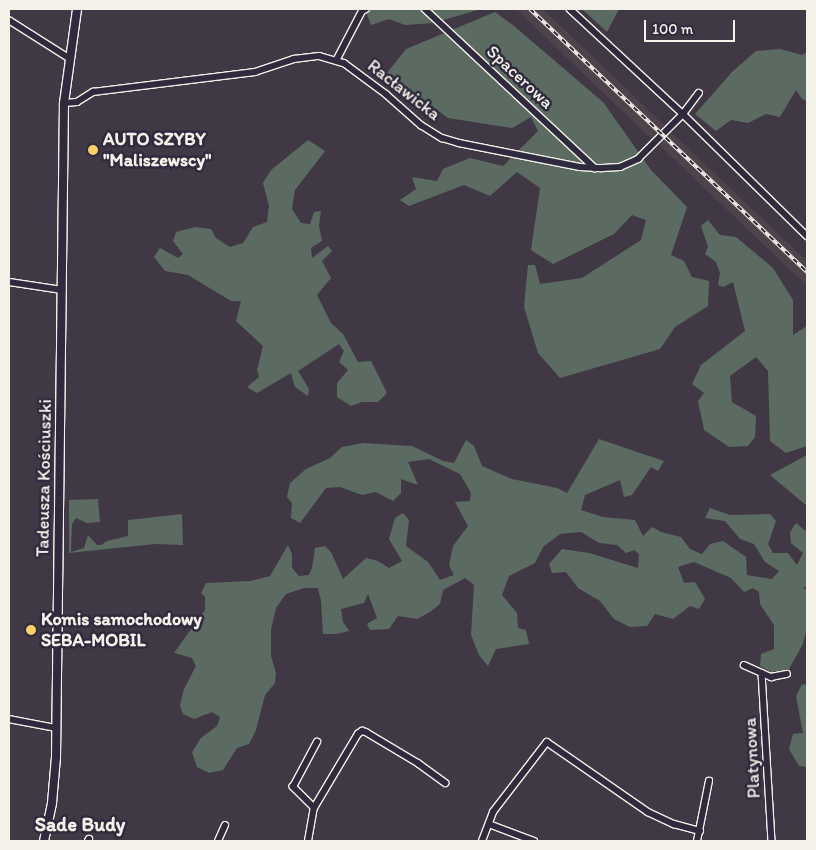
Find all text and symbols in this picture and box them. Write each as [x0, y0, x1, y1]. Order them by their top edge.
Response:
scale bar [646, 10, 737, 42]
text: 100 m [652, 20, 693, 38]
street label: Spacerowa [482, 41, 558, 113]
street label: Racławicka [363, 55, 445, 125]
place label: AUTO SZYBY "Maliszewscy" [103, 129, 212, 172]
marker: AUTO SZYBY "Maliszewscy" [87, 144, 99, 156]
street label: Tadeusza Kościuszki [32, 399, 56, 557]
place label: Komis samochodowy SEBA-MOBIL [41, 609, 201, 652]
marker: Komis samochodowy SEBA-MOBIL [25, 624, 37, 636]
street label: Platynowa [739, 717, 765, 799]
district label: Sade Budy [34, 812, 126, 836]

